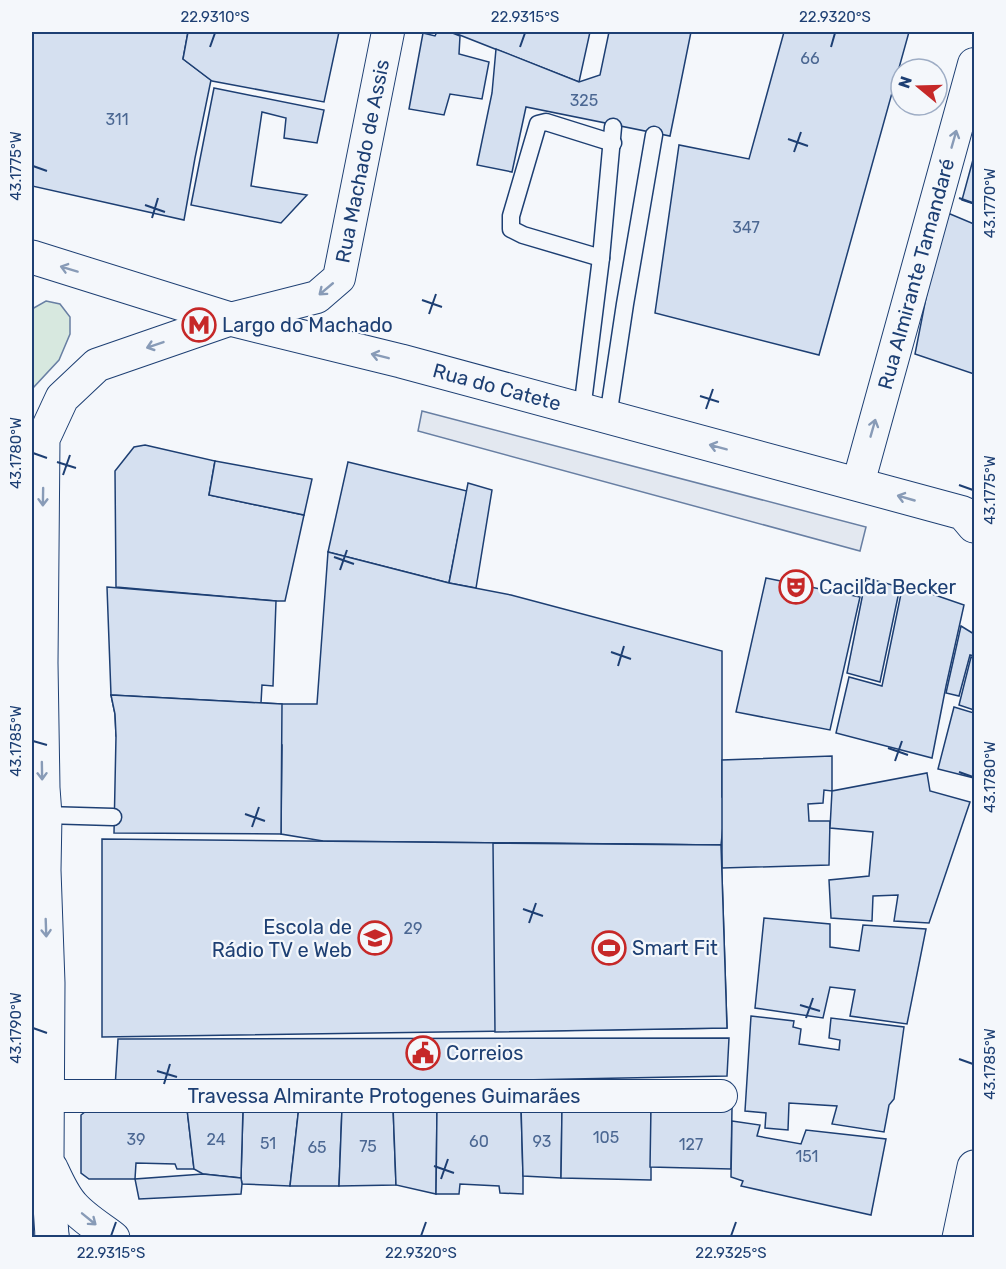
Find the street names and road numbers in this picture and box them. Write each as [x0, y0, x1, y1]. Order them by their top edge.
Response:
street label: Rua Machado de Assis [330, 57, 394, 265]
street label: Rua Almirante Tamandaré [873, 156, 959, 392]
street label: Rua do Catete [430, 358, 564, 416]
street label: Travessa Almirante Protogenes Guimarães [187, 1084, 581, 1108]

